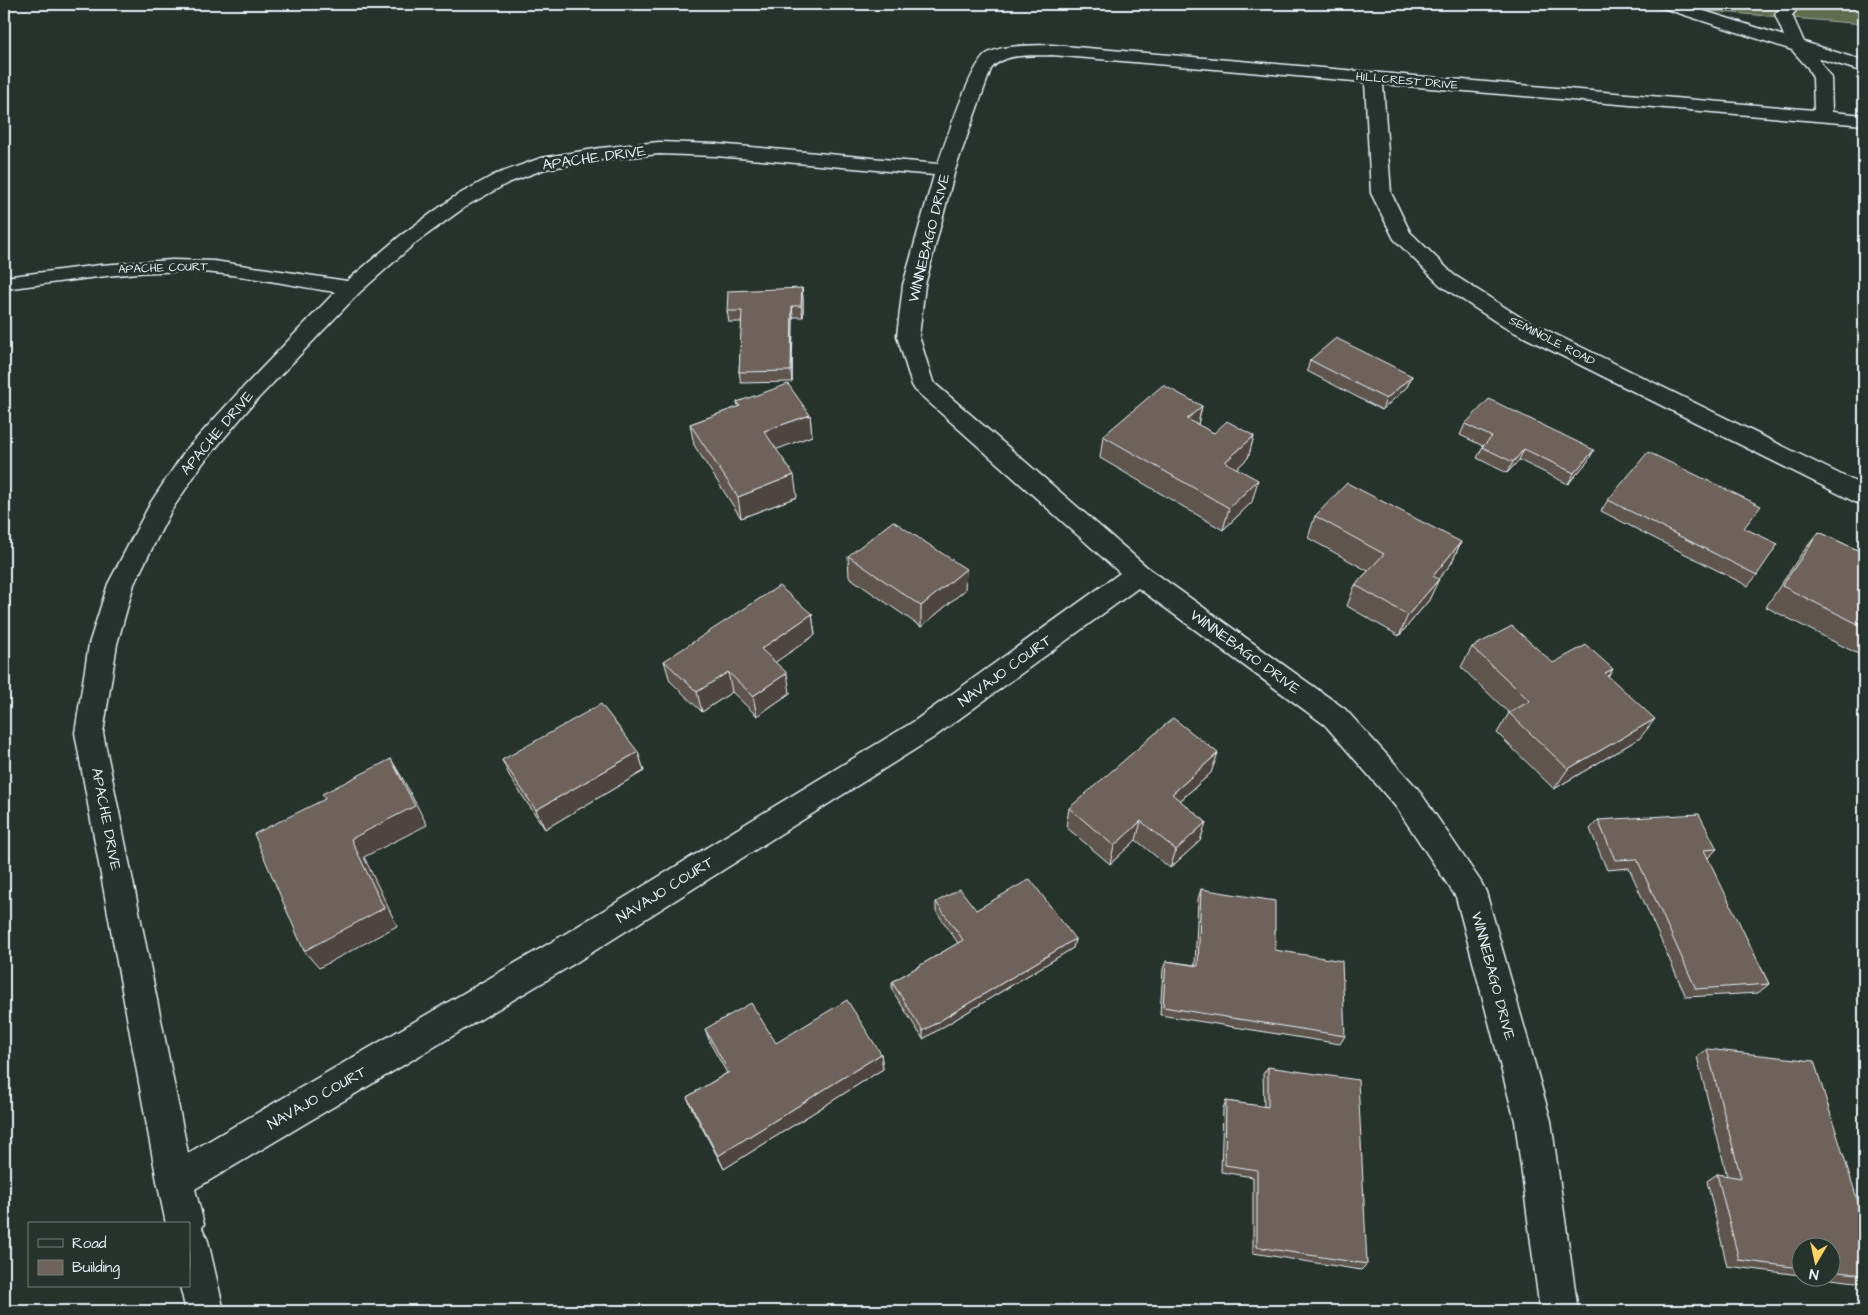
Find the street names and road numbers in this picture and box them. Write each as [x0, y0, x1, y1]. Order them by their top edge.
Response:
street label: HILLCREST DRIVE [1355, 68, 1459, 94]
street label: APACHE DRIVE [541, 140, 647, 176]
street label: WINNEBAGO DRIVE [903, 171, 955, 304]
street label: APACHE COURT [118, 258, 209, 278]
street label: SEMINOLE ROAD [1506, 312, 1598, 370]
street label: APACHE DRIVE [175, 386, 259, 480]
street label: WINNEBAGO DRIVE [1186, 605, 1305, 699]
street label: NAVAJO COURT [954, 629, 1057, 712]
street label: APACHE DRIVE [86, 766, 126, 872]
street label: NAVAJO COURT [612, 851, 718, 928]
street label: WINNEBAGO DRIVE [1466, 910, 1520, 1042]
street label: NAVAJO COURT [264, 1061, 371, 1135]

